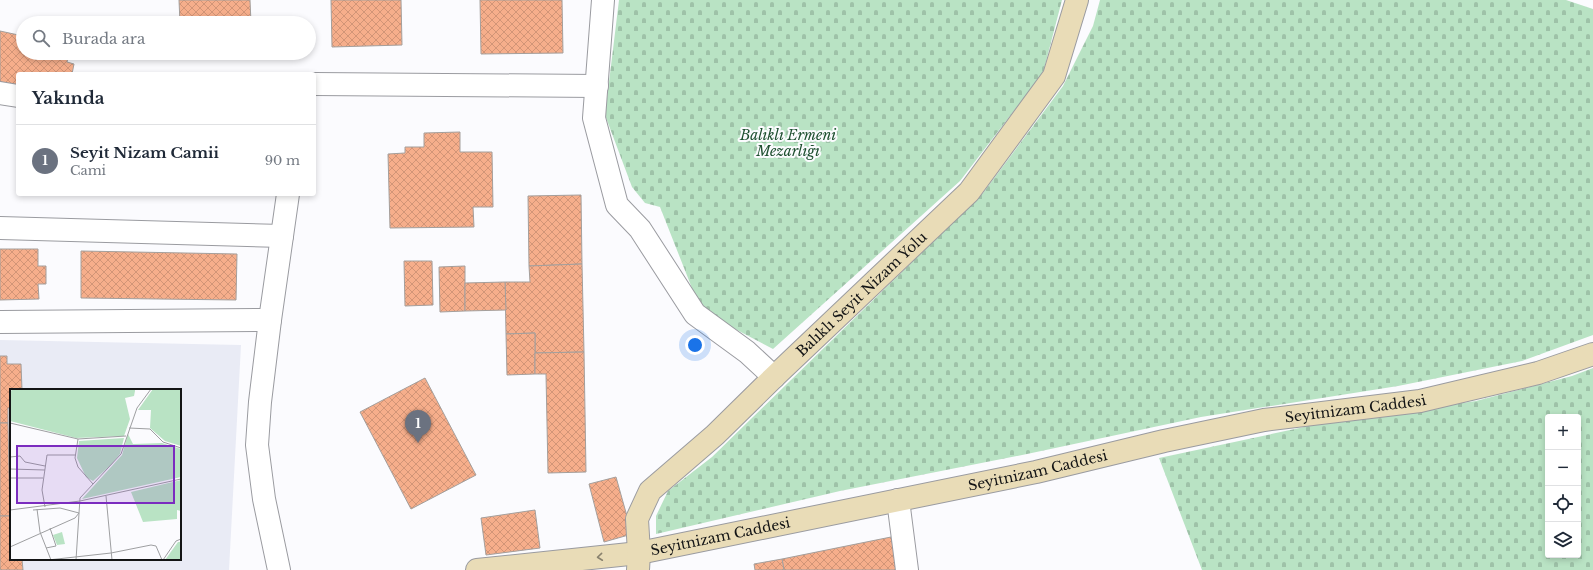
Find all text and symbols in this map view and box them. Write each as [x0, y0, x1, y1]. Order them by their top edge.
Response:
search box [16, 16, 316, 60]
icon: search [30, 27, 52, 49]
text: Burada ara [62, 29, 145, 48]
text: Yakında [32, 88, 104, 109]
park label: Balıklı Ermeni Mezarlığı [739, 126, 836, 160]
text: Seyit Nizam Camii [70, 143, 219, 162]
text: 1 [42, 152, 48, 169]
text: 90 m [265, 152, 300, 169]
text: Cami [70, 162, 106, 179]
street label: Balıklı Seyit Nizam Yolu [792, 227, 931, 360]
your location [685, 335, 705, 355]
inset map [10, 389, 181, 560]
street label: Seyitnizam Caddesi [1284, 391, 1428, 426]
pin: 1 [405, 410, 431, 443]
map controls [1545, 414, 1581, 558]
button: + [1545, 414, 1581, 450]
street label: Seyitnizam Caddesi [966, 446, 1109, 495]
button: − [1545, 450, 1581, 486]
button: locate [1545, 486, 1581, 522]
street label: Seyitnizam Caddesi [649, 513, 792, 559]
button: layers [1545, 522, 1581, 558]
one-way arrow [597, 552, 603, 561]

